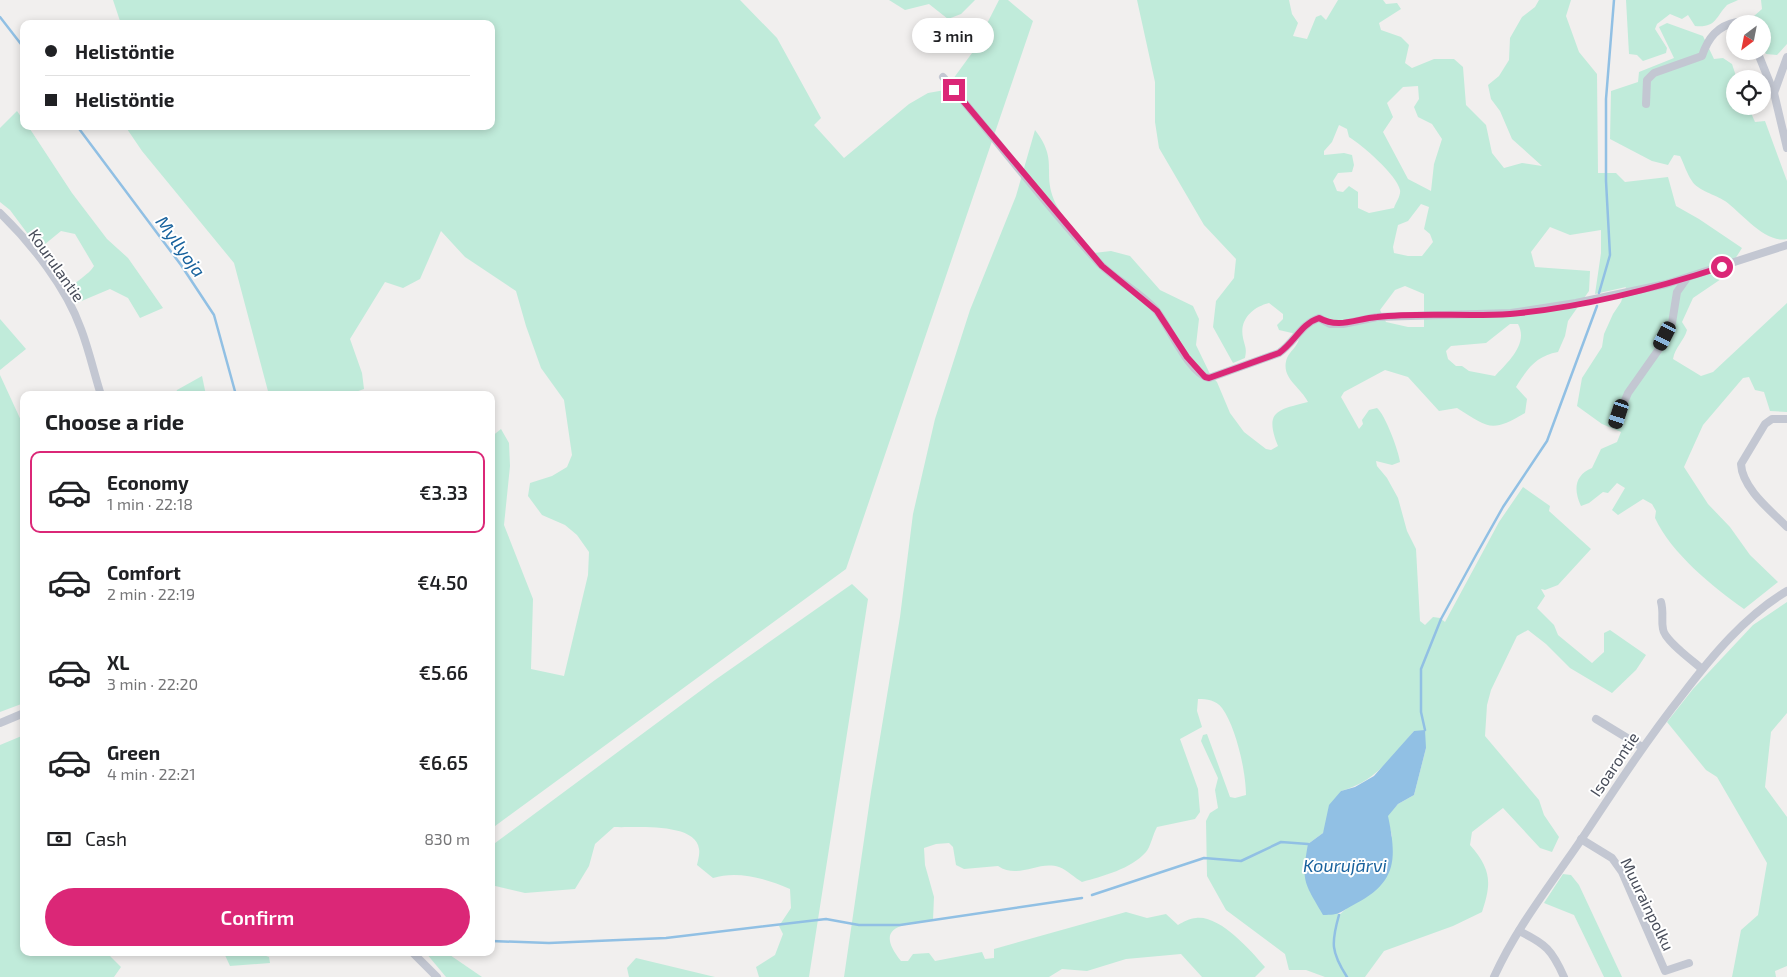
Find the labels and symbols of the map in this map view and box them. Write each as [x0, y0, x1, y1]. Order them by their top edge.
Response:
north arrow [1726, 15, 1771, 60]
callout: 3 min [913, 18, 995, 52]
route end [943, 79, 965, 101]
water label: Myllyoja [151, 211, 211, 281]
street label: Kourulantie [25, 225, 89, 305]
route start [1711, 256, 1733, 278]
car [1651, 319, 1678, 353]
car [1607, 397, 1630, 431]
street label: Isoarontie [1586, 728, 1642, 800]
water label: Kourujärvi [1303, 854, 1388, 876]
street label: Muurainpolku [1617, 854, 1679, 954]

